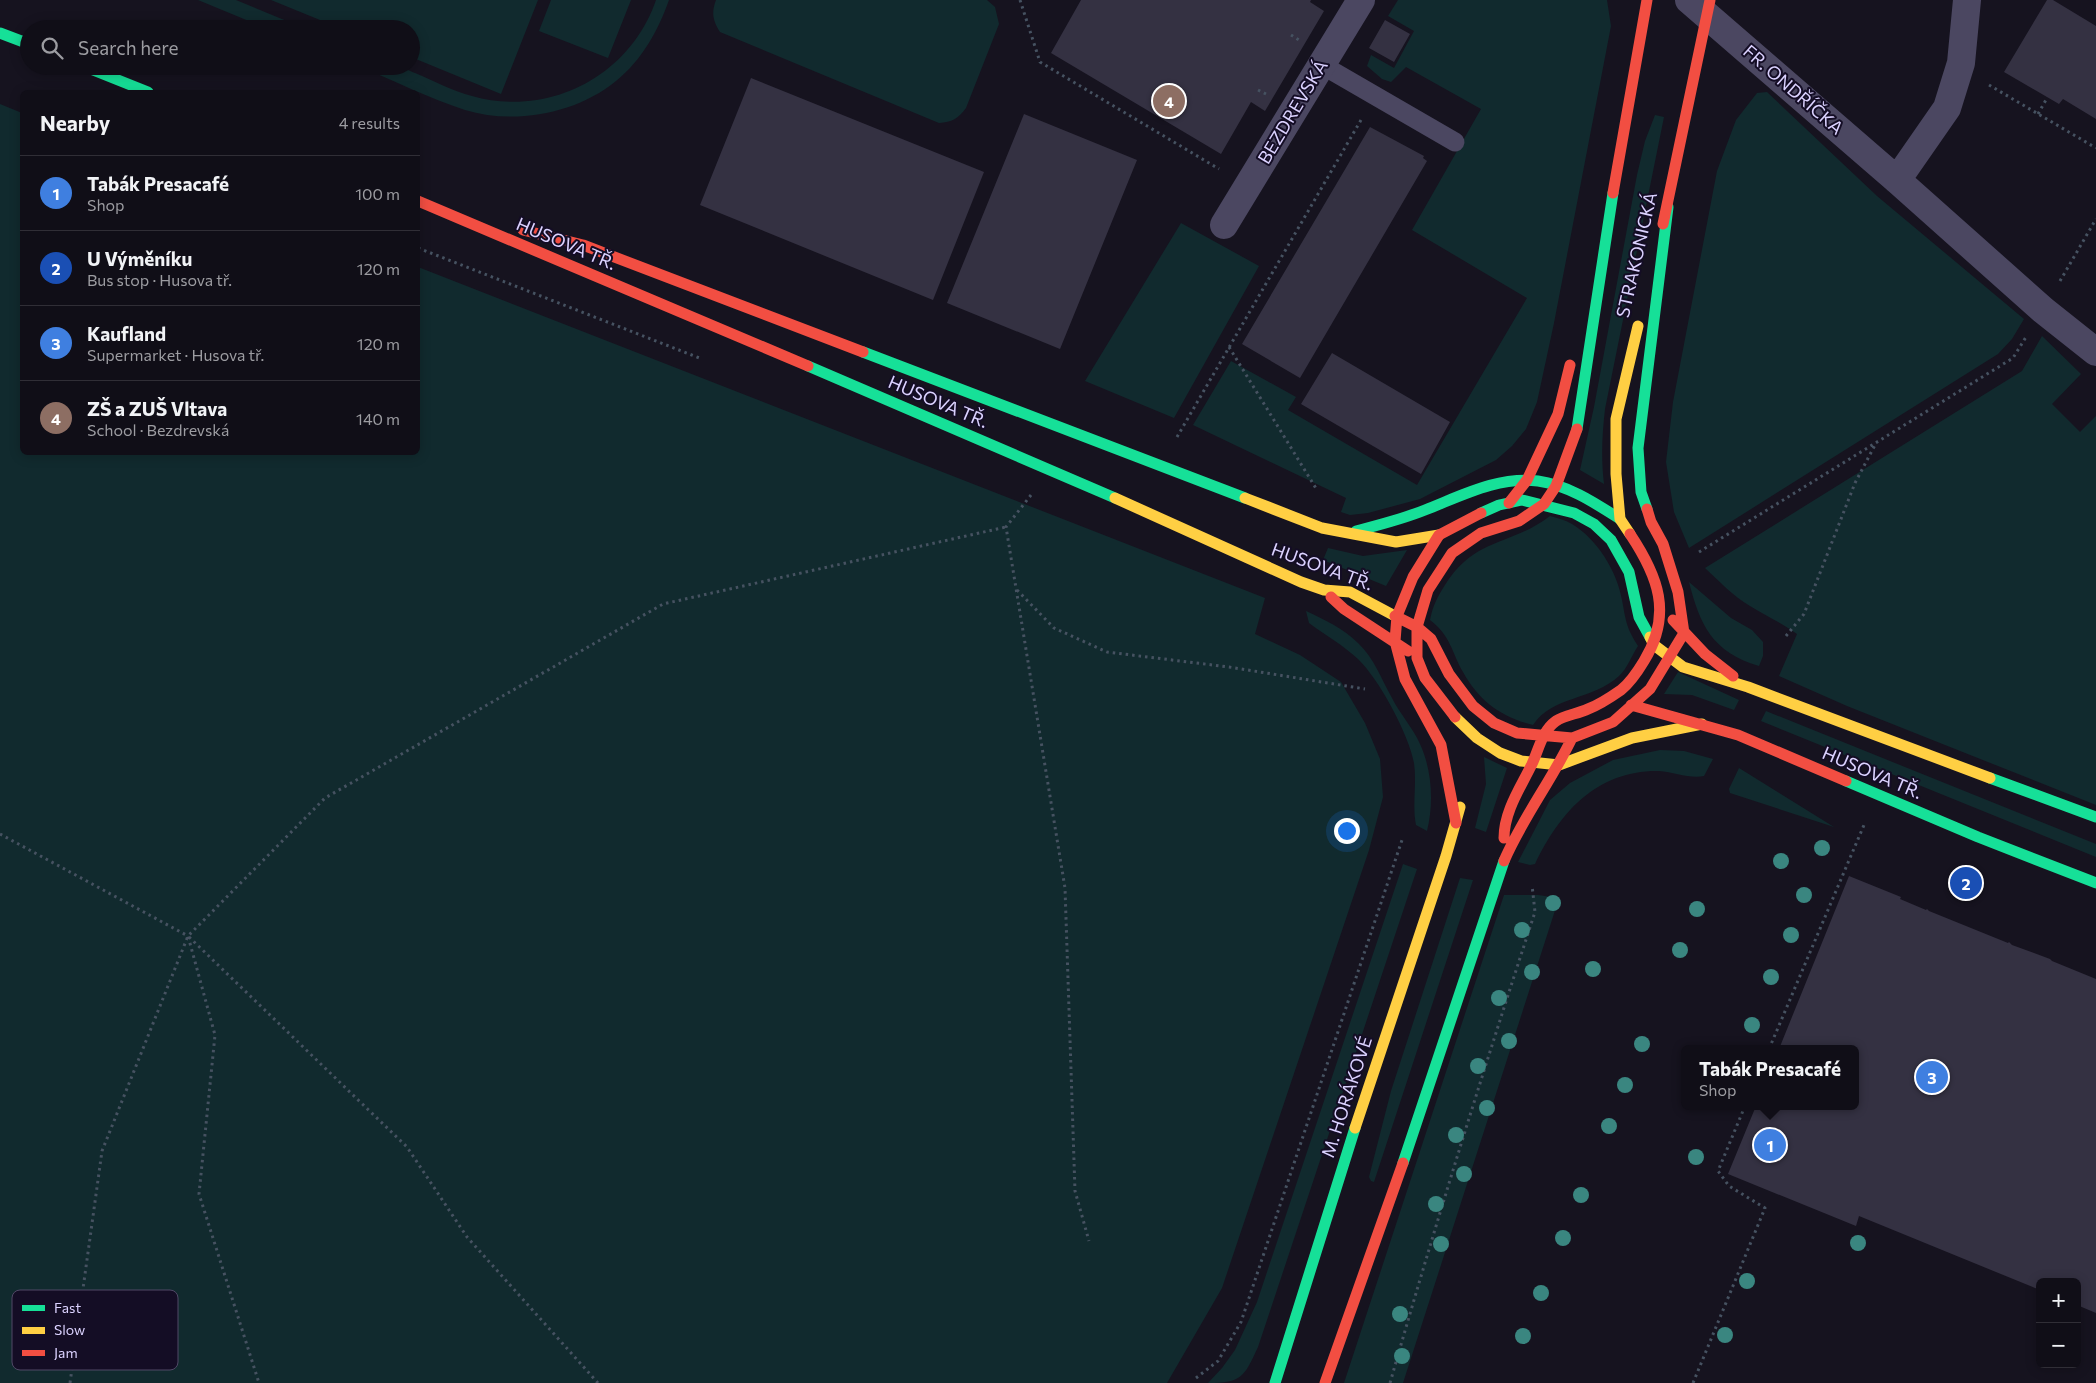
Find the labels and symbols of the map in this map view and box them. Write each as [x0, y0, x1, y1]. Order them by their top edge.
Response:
street label: FR. ONDŘÍČKA [1739, 40, 1848, 139]
street label: BEZDREVSKÁ [1252, 55, 1332, 167]
pin: 4 [1153, 82, 1185, 120]
street label: STRAKONICKÁ [1611, 190, 1661, 320]
street label: HUSOVA TŘ. [513, 212, 620, 274]
street label: HUSOVA TŘ. [885, 370, 992, 432]
street label: HUSOVA TŘ. [1269, 538, 1376, 595]
street label: HUSOVA TŘ. [1819, 741, 1926, 803]
your location [1334, 818, 1360, 844]
pin: 2 [1950, 864, 1982, 902]
street label: M. HORÁKOVÉ [1316, 1033, 1376, 1160]
pin: 3 [1916, 1058, 1948, 1096]
pin: 1 [1754, 1126, 1786, 1164]
legend [12, 1290, 178, 1370]
text: Fast [54, 1299, 81, 1316]
text: Slow [54, 1321, 85, 1338]
text: Jam [54, 1344, 78, 1361]

